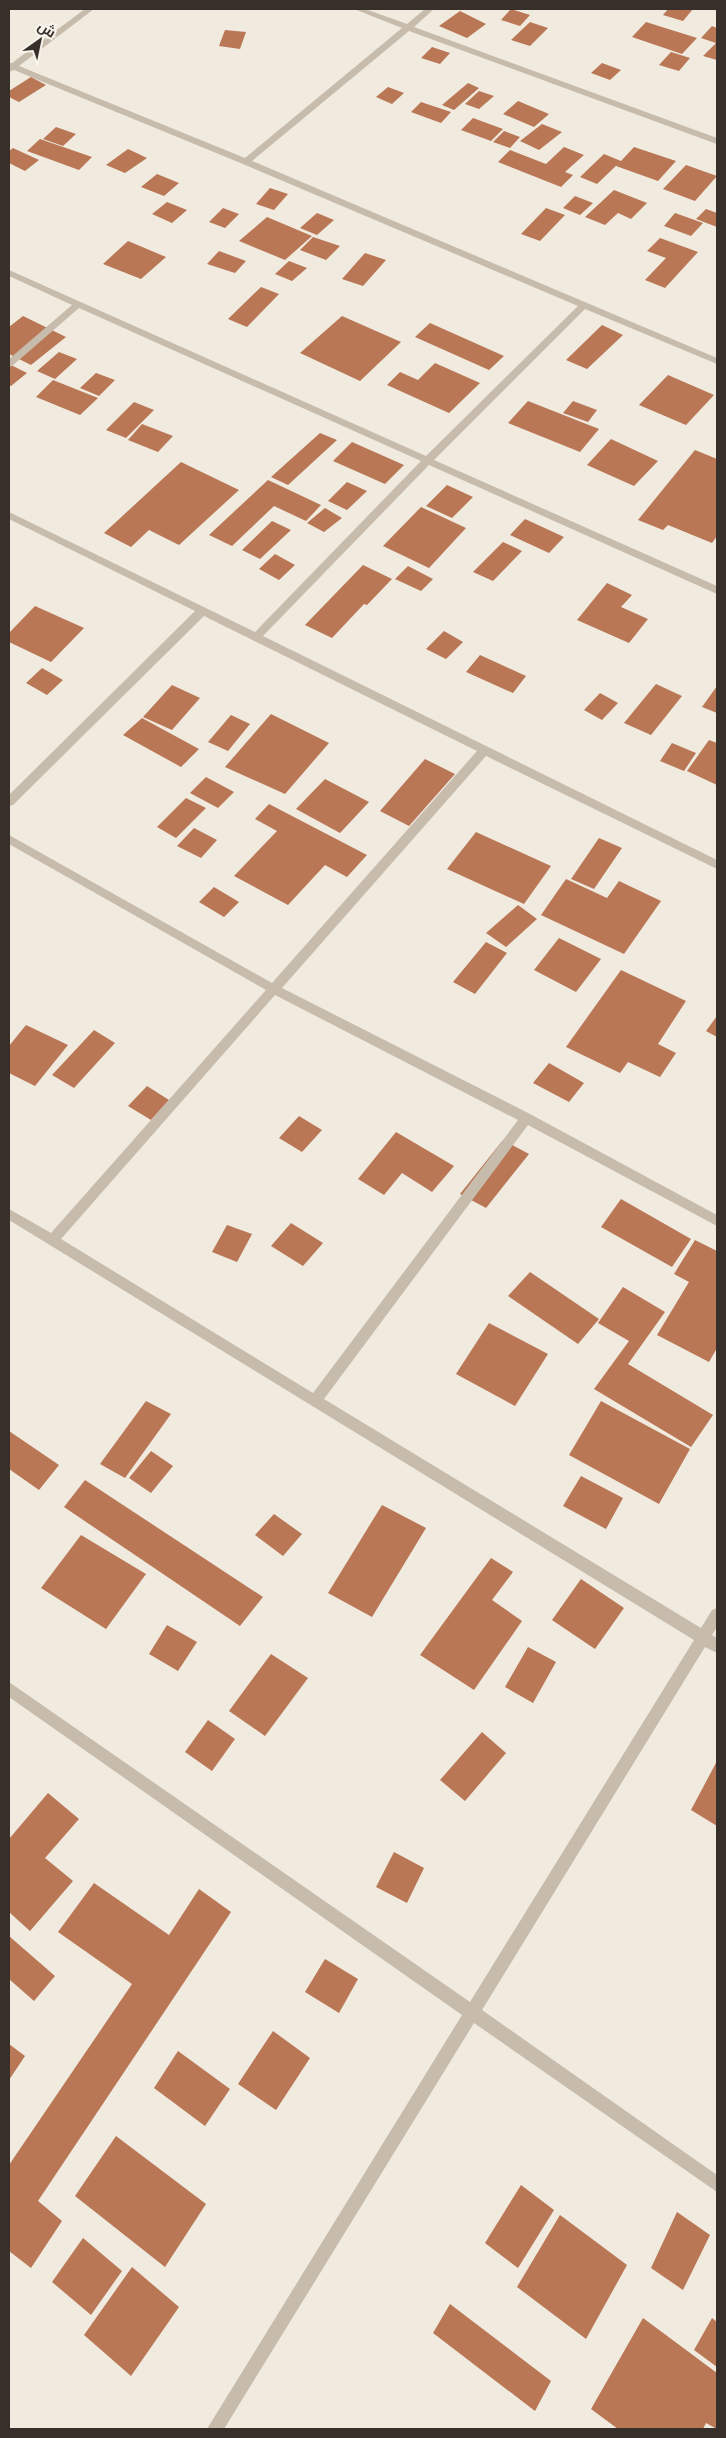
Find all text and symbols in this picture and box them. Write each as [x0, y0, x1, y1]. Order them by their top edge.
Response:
north arrow [15, 15, 65, 65]
text: ش [35, 17, 59, 42]

